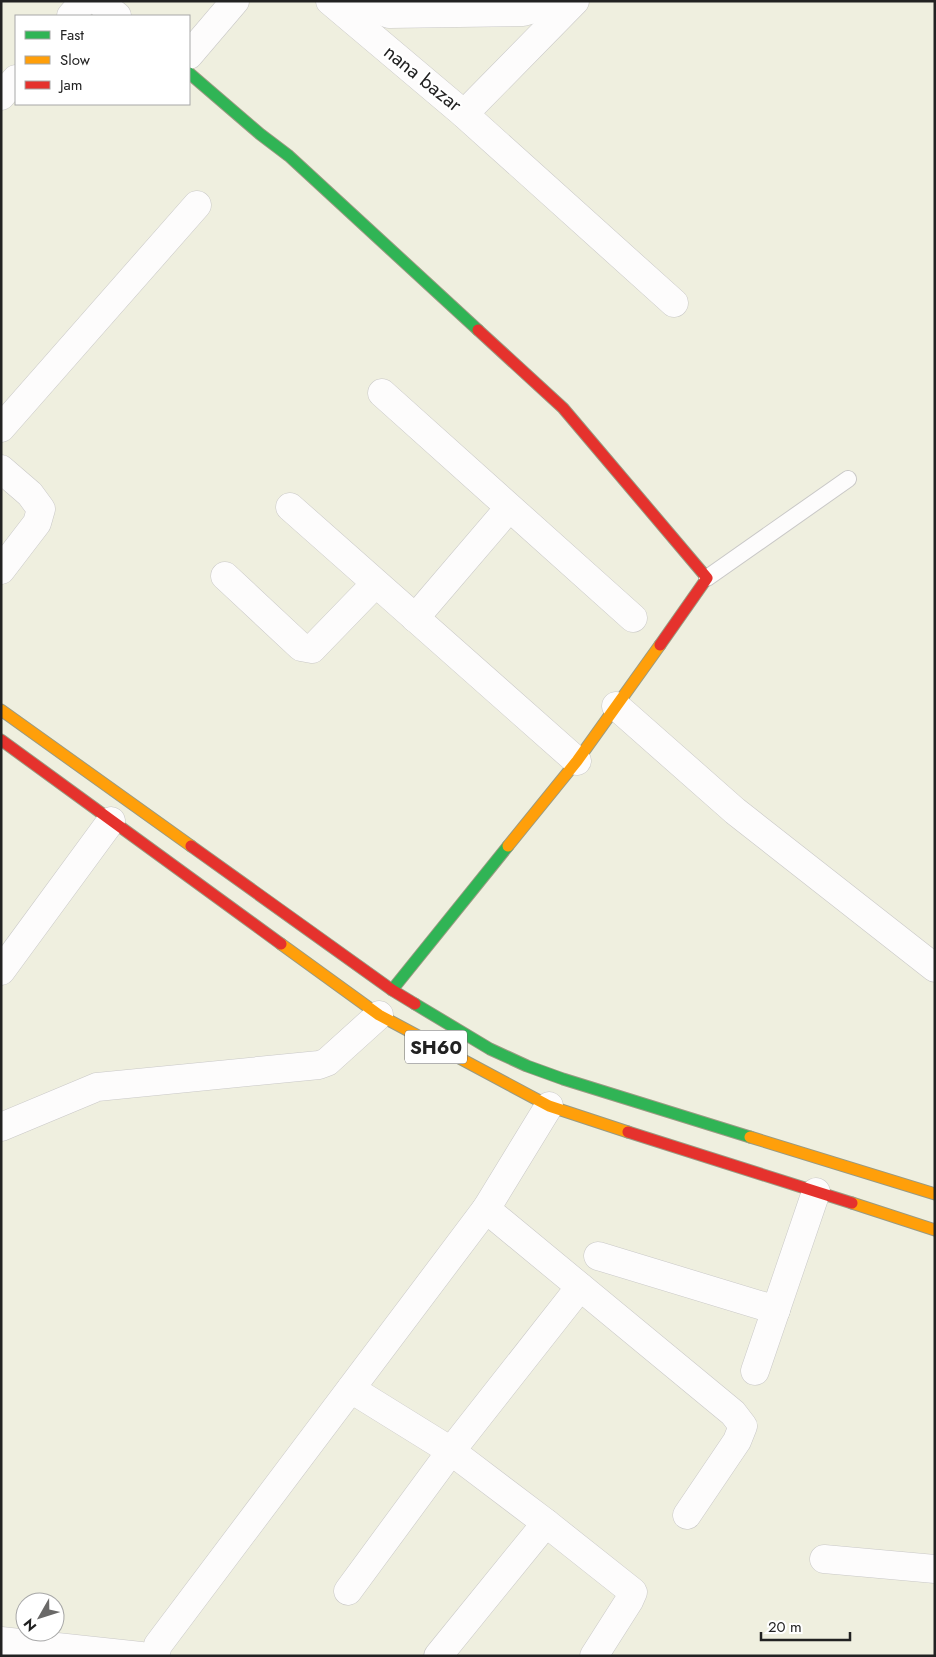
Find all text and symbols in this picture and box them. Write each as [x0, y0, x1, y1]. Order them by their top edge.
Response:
legend [15, 15, 190, 105]
text: Fast [60, 24, 84, 46]
street label: nana bazar [377, 38, 468, 119]
text: Slow [60, 49, 91, 71]
text: Jam [58, 74, 83, 96]
road number: SH60 [405, 1030, 467, 1064]
north arrow [15, 1592, 65, 1642]
scale bar [761, 1610, 850, 1642]
text: N [19, 1615, 41, 1636]
text: 20 m [768, 1616, 802, 1638]

